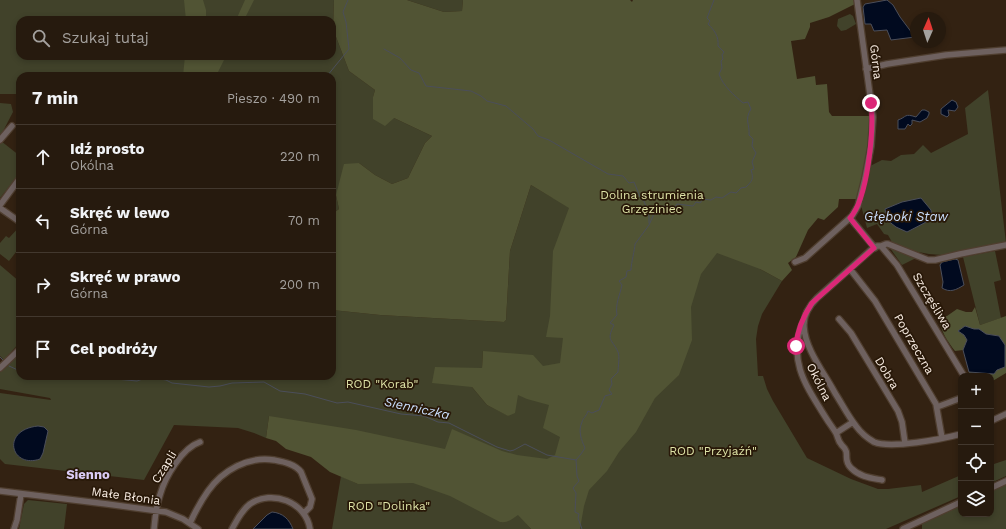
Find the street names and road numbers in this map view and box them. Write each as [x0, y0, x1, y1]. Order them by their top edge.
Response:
street label: Górna [867, 44, 885, 80]
street label: Szczęśliwa [910, 270, 955, 332]
street label: Poprzeczna [891, 311, 937, 377]
street label: Dobra [872, 354, 902, 392]
street label: Okólna [804, 361, 835, 403]
street label: Czapli [149, 448, 179, 486]
street label: Małe Błonia [91, 484, 162, 508]

